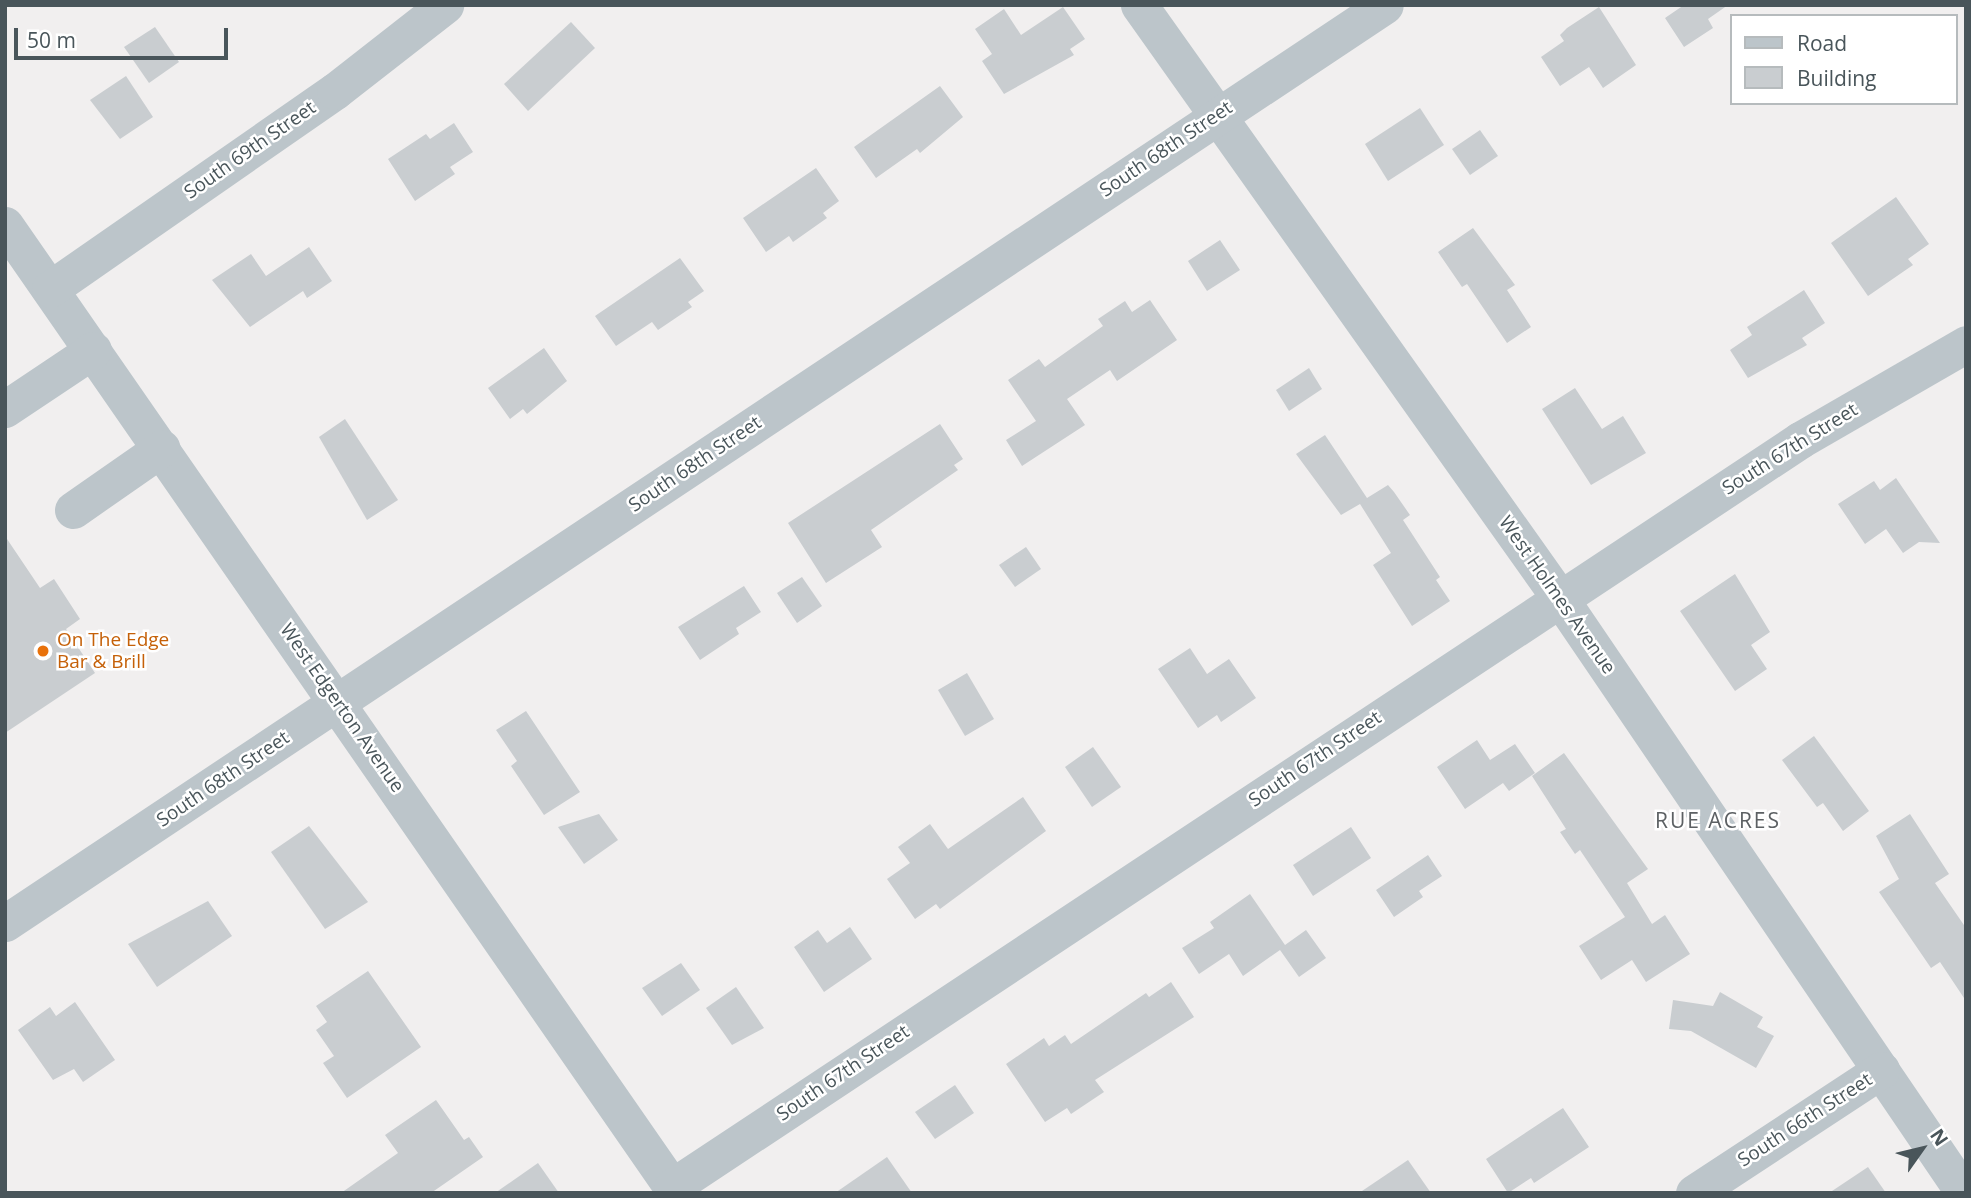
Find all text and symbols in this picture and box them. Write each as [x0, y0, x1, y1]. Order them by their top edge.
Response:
scale bar [18, 14, 231, 58]
legend [1730, 14, 1957, 105]
text: 50 m [27, 26, 76, 54]
text: Road [1797, 29, 1847, 57]
text: Building [1797, 64, 1876, 92]
street label: South 69th Street [180, 96, 320, 204]
street label: South 68th Street [1095, 96, 1237, 202]
street label: South 67th Street [1718, 398, 1862, 500]
street label: South 68th Street [624, 411, 766, 517]
street label: West Holmes Avenue [1494, 512, 1620, 678]
street label: West Edgerton Avenue [275, 619, 409, 797]
place label: On The Edge Bar & Brill [57, 629, 169, 673]
marker: On The Edge Bar & Brill [35, 643, 51, 659]
street label: South 67th Street [1244, 706, 1386, 812]
street label: South 68th Street [152, 726, 294, 832]
district label: RUE ACRES [1656, 807, 1780, 833]
street label: South 67th Street [772, 1020, 914, 1126]
street label: South 66th Street [1734, 1068, 1876, 1172]
north arrow [1887, 1114, 1957, 1184]
text: N [1924, 1124, 1955, 1151]

